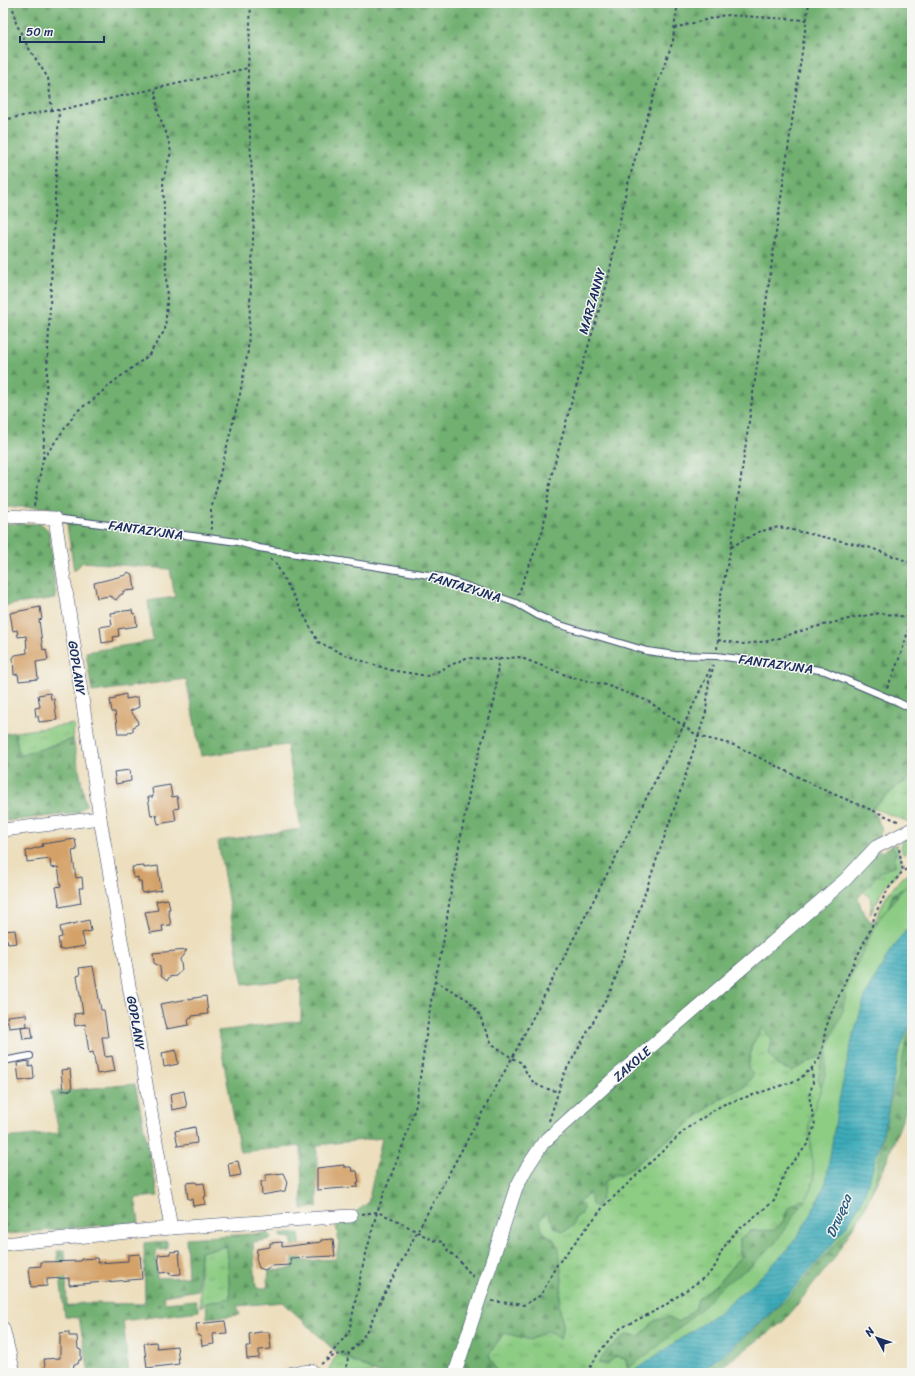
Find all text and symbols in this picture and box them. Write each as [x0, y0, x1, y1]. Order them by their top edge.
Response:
scale bar [20, 18, 104, 44]
text: 50 m [26, 21, 53, 43]
street label: MARZANNY [572, 264, 613, 337]
street label: FANTAZYJNA [107, 513, 185, 547]
street label: FANTAZYJNA [426, 565, 504, 609]
street label: GOPLANY [61, 639, 93, 698]
street label: FANTAZYJNA [737, 647, 815, 681]
street label: GOPLANY [120, 994, 152, 1053]
street label: ZAKOLE [607, 1040, 657, 1087]
water label: Drwęca [819, 1190, 860, 1242]
north arrow [857, 1318, 897, 1358]
text: N [859, 1323, 880, 1342]

